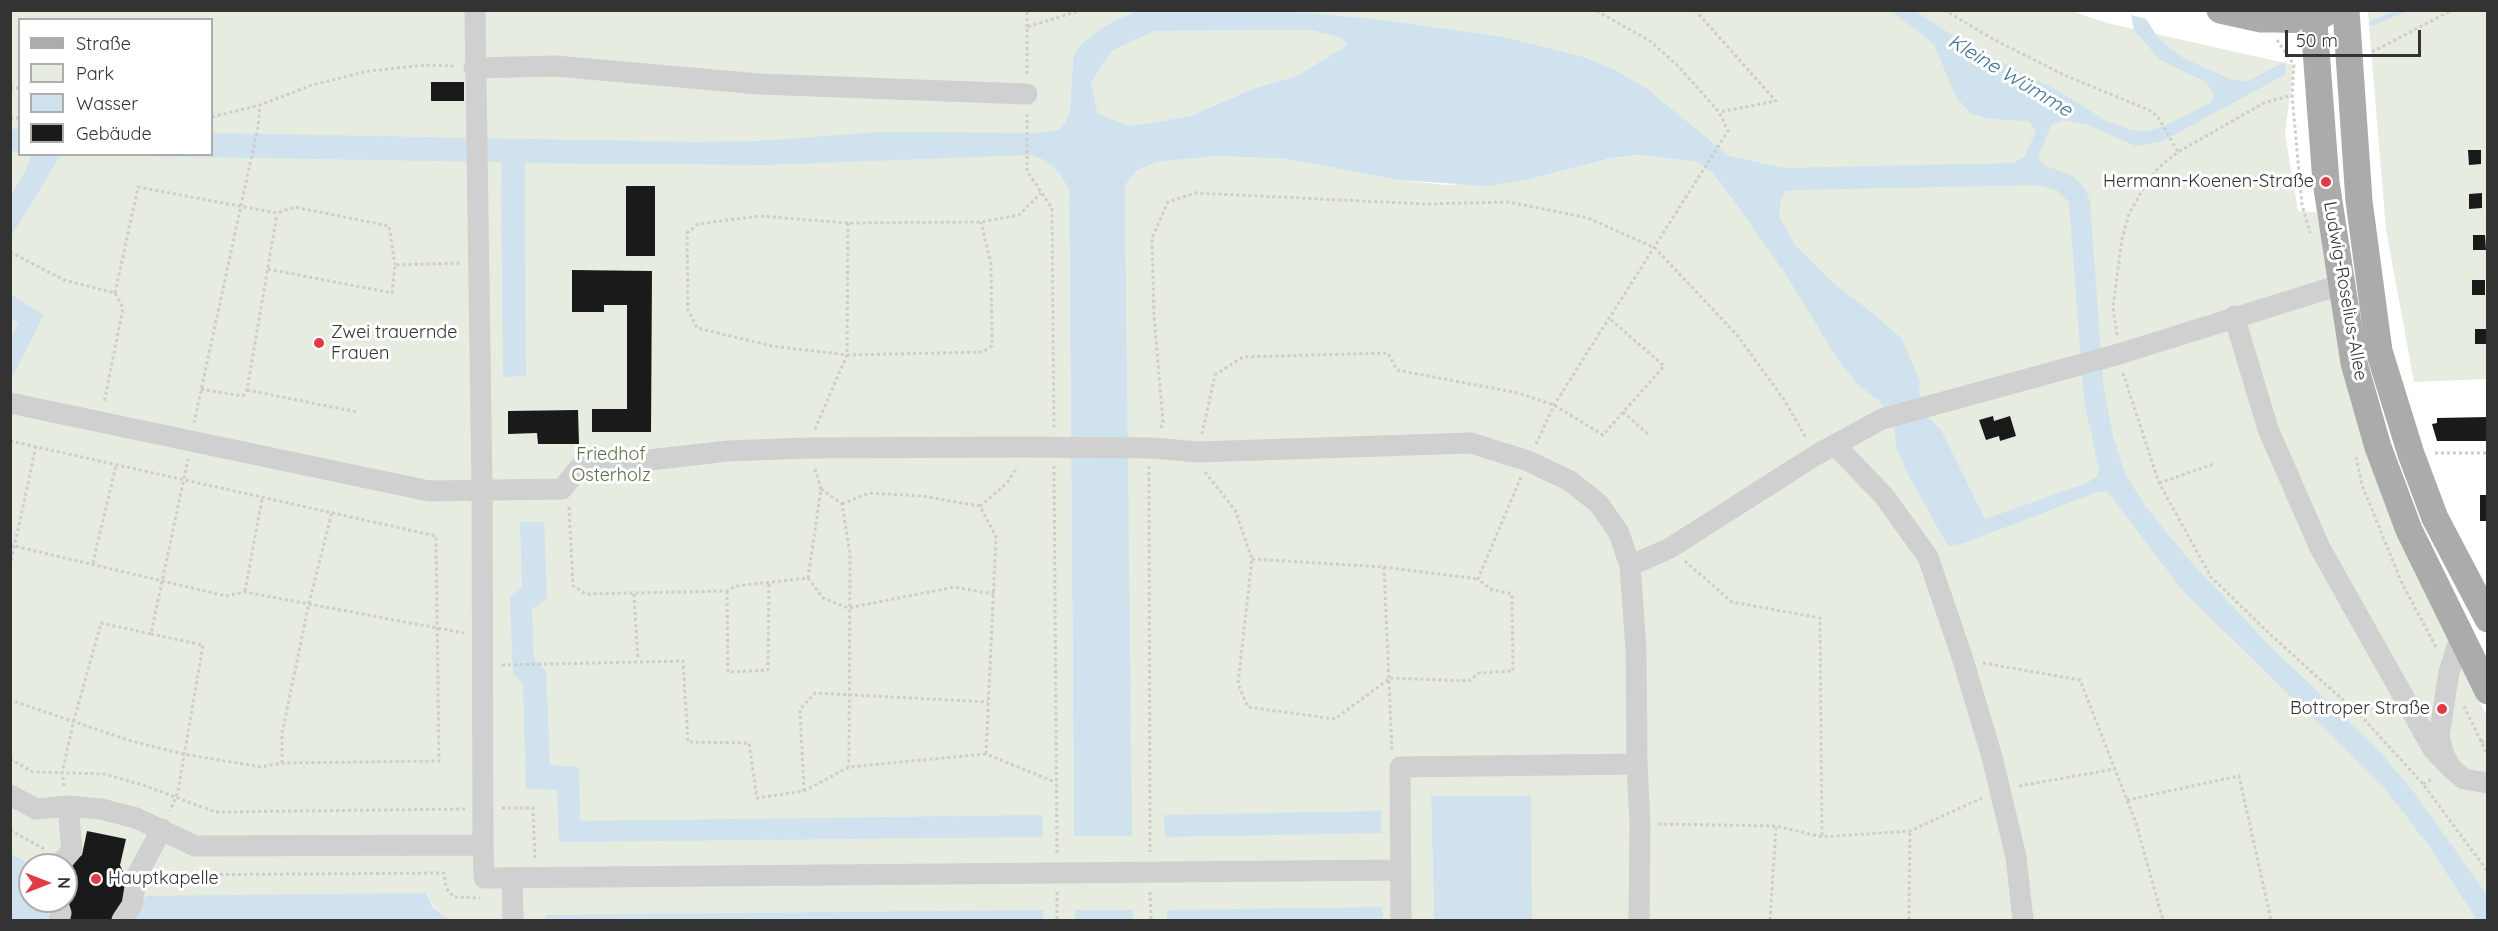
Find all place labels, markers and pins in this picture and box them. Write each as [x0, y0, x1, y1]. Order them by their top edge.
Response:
place label: Hermann-Koenen-Straße [2103, 171, 2314, 193]
marker: Hermann-Koenen-Straße [2319, 175, 2333, 189]
place label: Zwei trauernde Frauen [331, 322, 457, 364]
marker: Zwei trauernde Frauen [312, 336, 326, 350]
place label: Bottroper Straße [2290, 698, 2430, 720]
marker: Bottroper Straße [2435, 702, 2449, 716]
place label: Hauptkapelle [108, 868, 219, 890]
marker: Hauptkapelle [89, 872, 103, 886]

